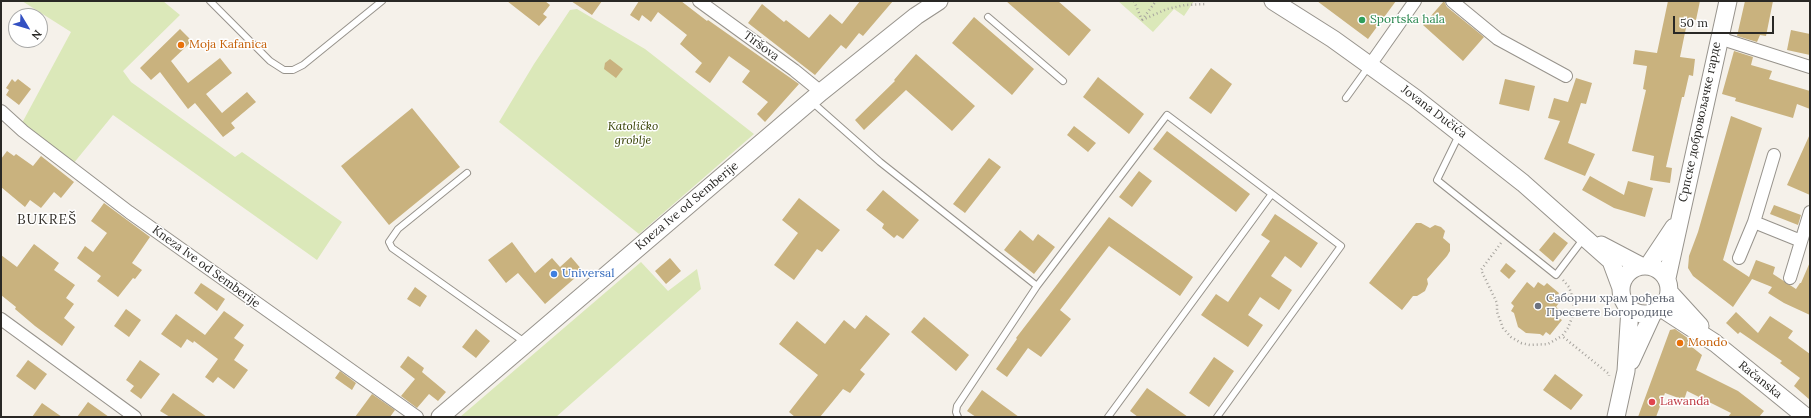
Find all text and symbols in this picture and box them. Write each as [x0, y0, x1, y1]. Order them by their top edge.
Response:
north arrow [8, 8, 48, 48]
scale bar [1675, 8, 1776, 34]
place label: Sportska hala [1370, 13, 1445, 27]
marker: Sportska hala [1357, 15, 1367, 25]
text: 50 m [1680, 15, 1708, 30]
text: N [29, 27, 45, 42]
street label: Tiršova [740, 28, 782, 64]
place label: Moja Kafanica [189, 38, 267, 52]
marker: Moja Kafanica [176, 40, 186, 50]
street label: Српске добровољачке гарде [1676, 41, 1724, 203]
street label: Jovana Dučića [1398, 83, 1470, 141]
park label: Katoličko groblje [608, 120, 658, 148]
street label: Kneza Ive od Semberije [633, 159, 741, 253]
district label: BUKREŠ [17, 212, 77, 228]
street label: Kneza Ive od Semberije [149, 223, 263, 311]
place label: Universal [562, 267, 614, 281]
marker: Universal [549, 269, 559, 279]
place label: Саборни храм рођења Пресвете Богородице [1546, 292, 1675, 320]
marker: Саборни храм рођења Пресвете Богородице [1533, 301, 1543, 311]
place label: Mondo [1688, 336, 1727, 350]
marker: Mondo [1675, 338, 1685, 348]
street label: Račanska [1735, 358, 1785, 402]
place label: Lawanda [1660, 395, 1710, 409]
marker: Lawanda [1647, 397, 1657, 407]

